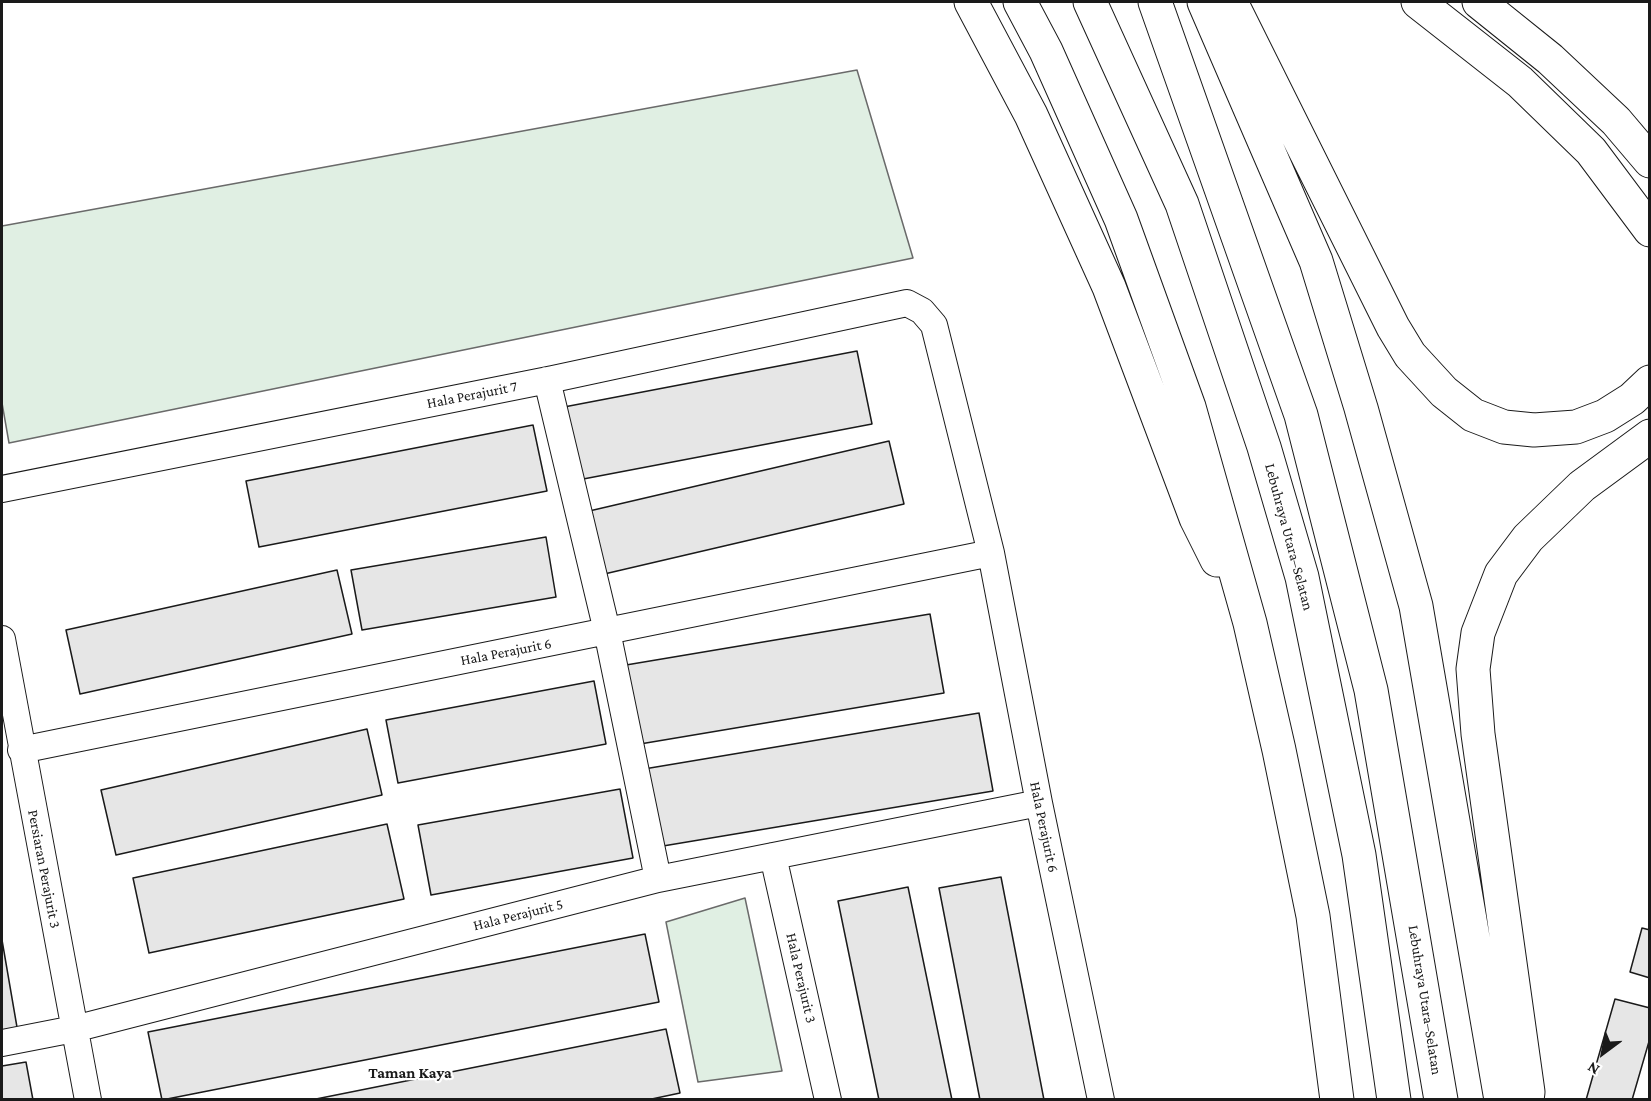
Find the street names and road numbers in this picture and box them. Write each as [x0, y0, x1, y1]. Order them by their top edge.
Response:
street label: Hala Perajurit 7 [425, 377, 519, 413]
street label: Lebuhraya Utara–Selatan [1261, 462, 1317, 612]
street label: Hala Perajurit 6 [459, 634, 553, 670]
street label: Hala Perajurit 6 [1026, 780, 1062, 874]
street label: Persiaran Perajurit 3 [24, 808, 64, 930]
street label: Hala Perajurit 5 [471, 895, 565, 935]
street label: Lebuhraya Utara–Selatan [1404, 924, 1446, 1076]
street label: Hala Perajurit 3 [782, 931, 820, 1025]

